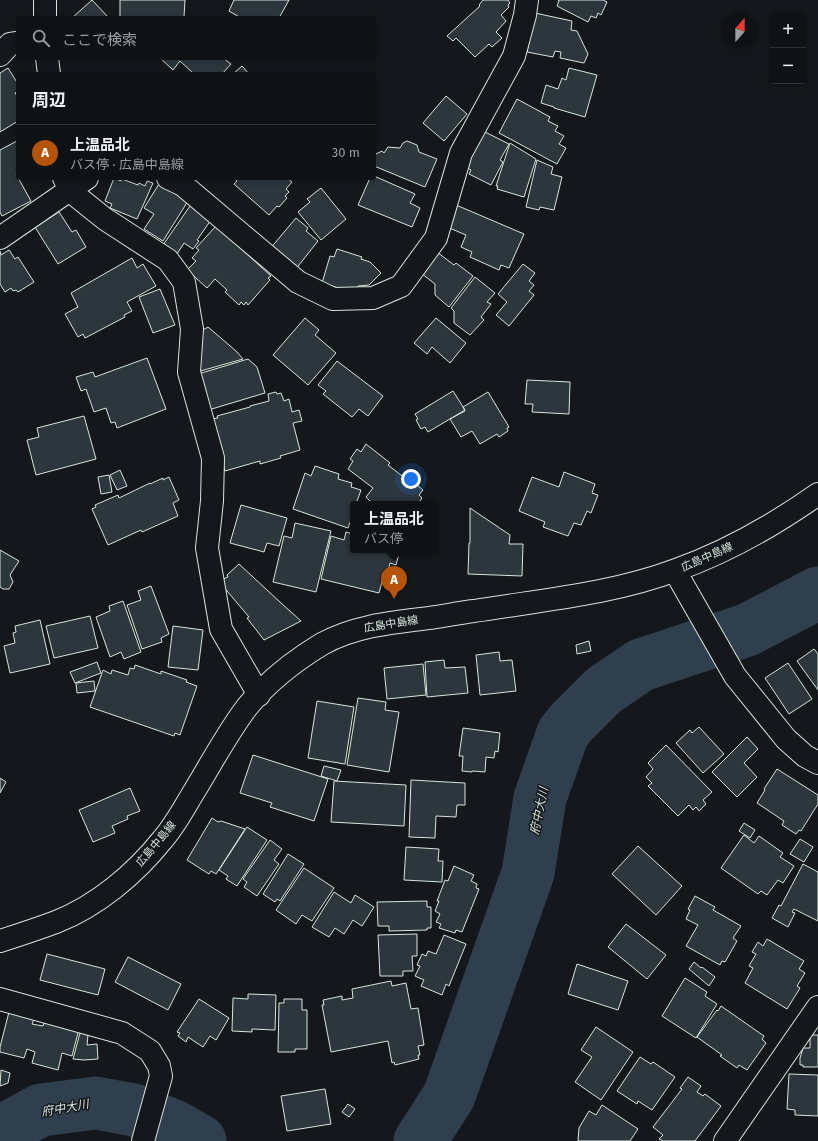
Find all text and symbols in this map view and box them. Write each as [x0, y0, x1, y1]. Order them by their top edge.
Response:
north arrow [722, 12, 758, 48]
map controls [770, 12, 806, 84]
button: + [770, 12, 806, 48]
search box [16, 16, 376, 60]
icon: search [30, 27, 52, 49]
text: ここで検索 [62, 31, 137, 49]
button: − [770, 48, 806, 84]
text: 周辺 [32, 90, 66, 111]
text: 上温品北 [70, 136, 130, 154]
text: A [41, 145, 49, 160]
text: 30 m [332, 145, 360, 160]
text: バス停 · 広島中島線 [70, 157, 184, 172]
your location [401, 469, 421, 489]
popup [350, 501, 438, 553]
text: 上温品北 [364, 510, 424, 528]
text: バス停 [364, 531, 403, 546]
street label: 広島中島線 [679, 540, 735, 574]
pin: A [381, 566, 407, 599]
street label: 広島中島線 [363, 613, 419, 635]
water label: 府中大川 [527, 784, 551, 836]
street label: 広島中島線 [133, 819, 179, 869]
water label: 府中大川 [40, 1097, 92, 1119]

